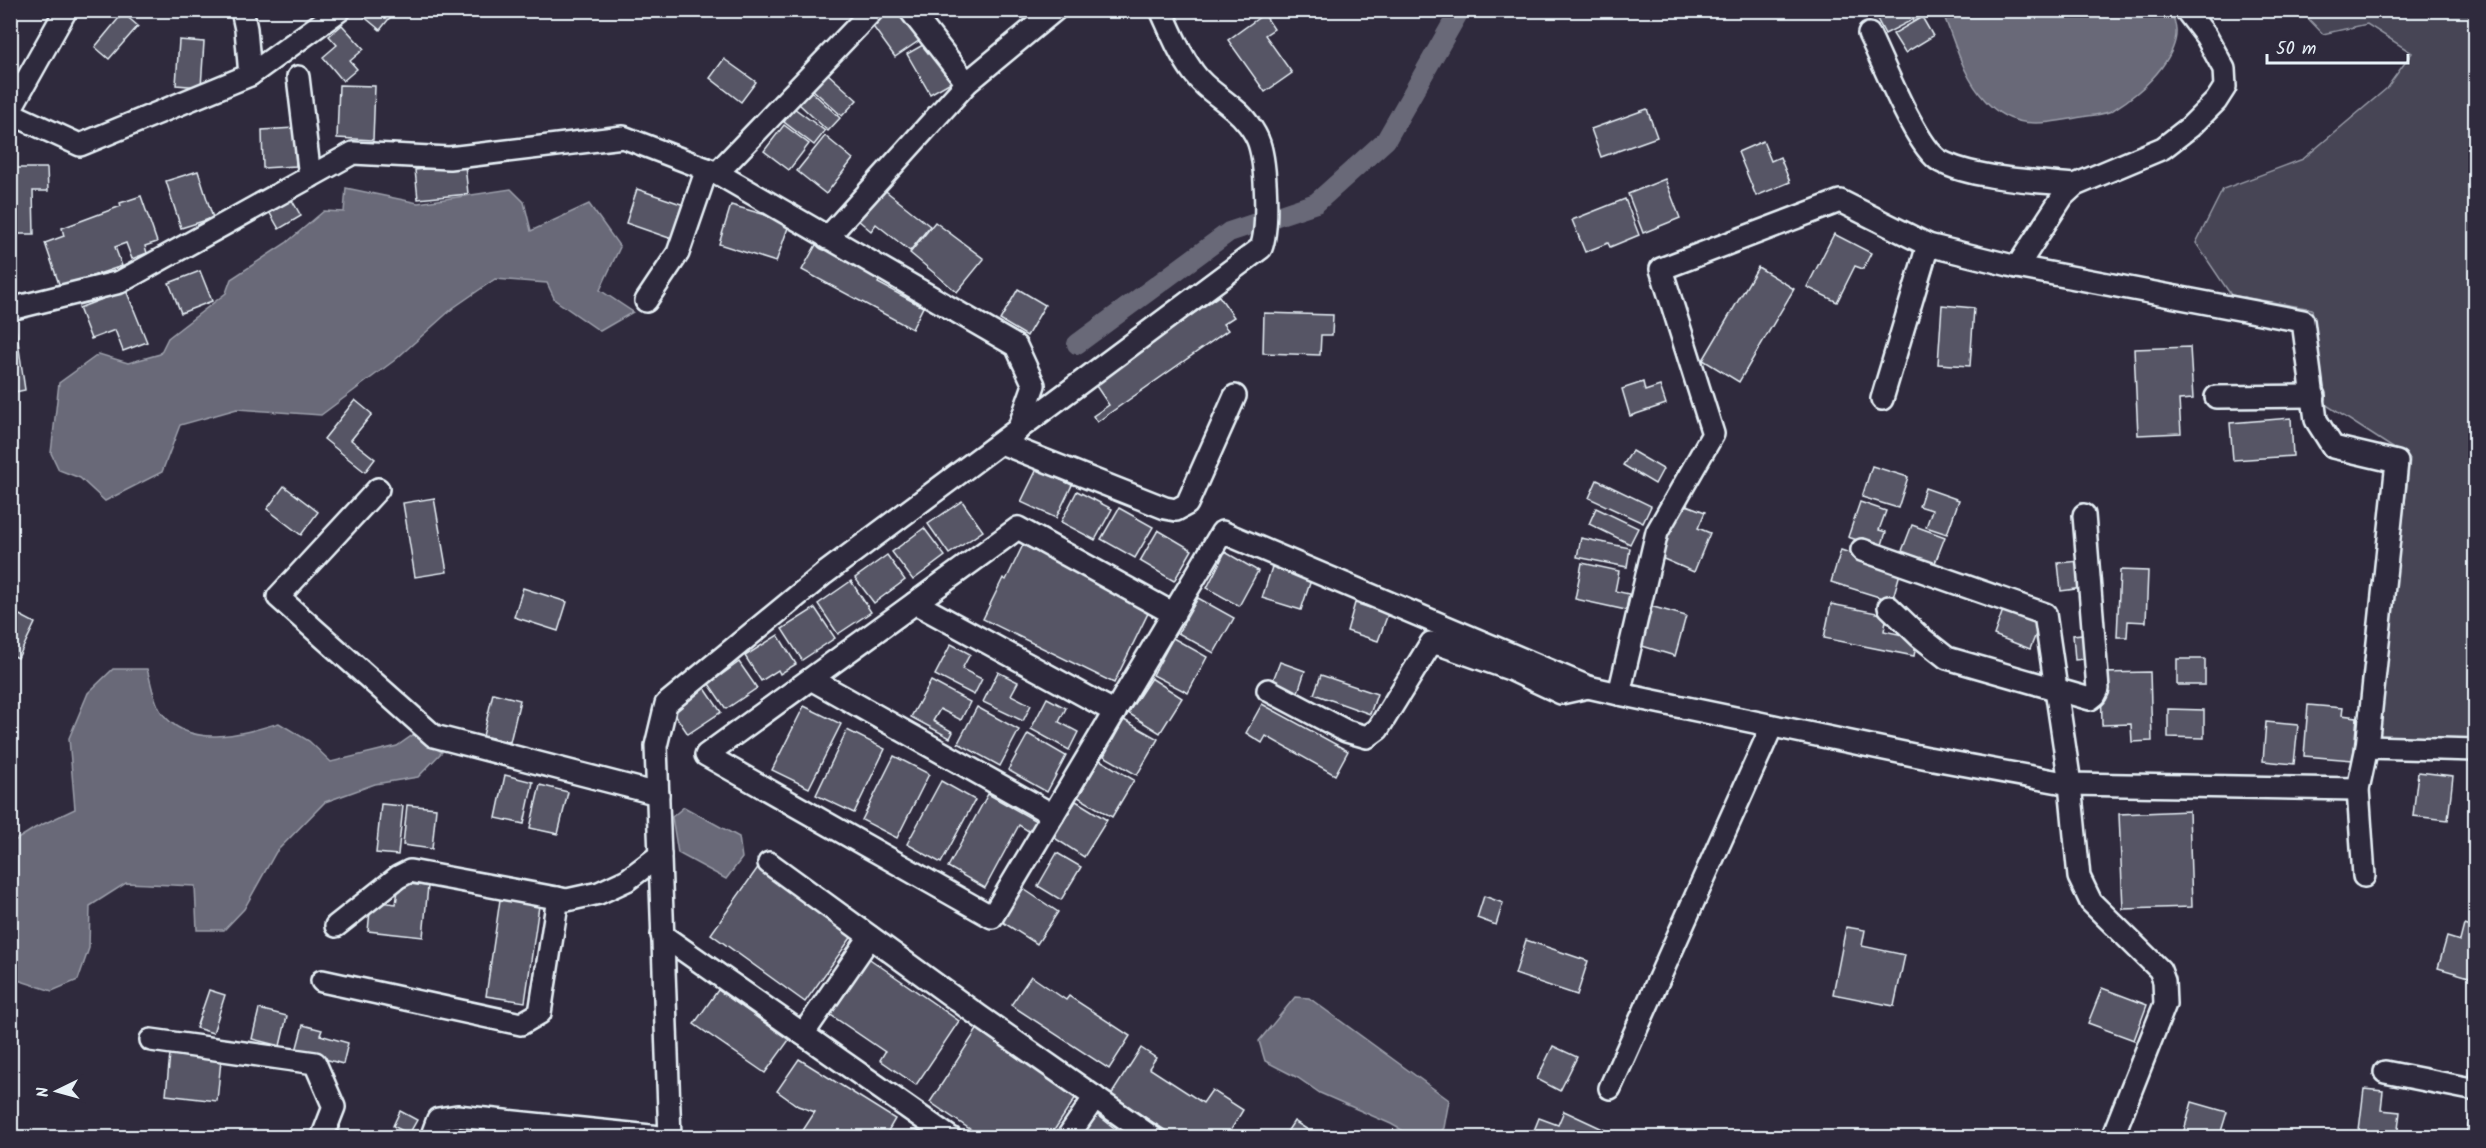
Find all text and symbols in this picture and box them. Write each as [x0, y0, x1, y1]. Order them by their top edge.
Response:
scale bar [2267, 27, 2408, 65]
text: 50 m [2276, 35, 2316, 64]
north arrow [27, 1061, 87, 1121]
text: N [31, 1086, 56, 1098]

